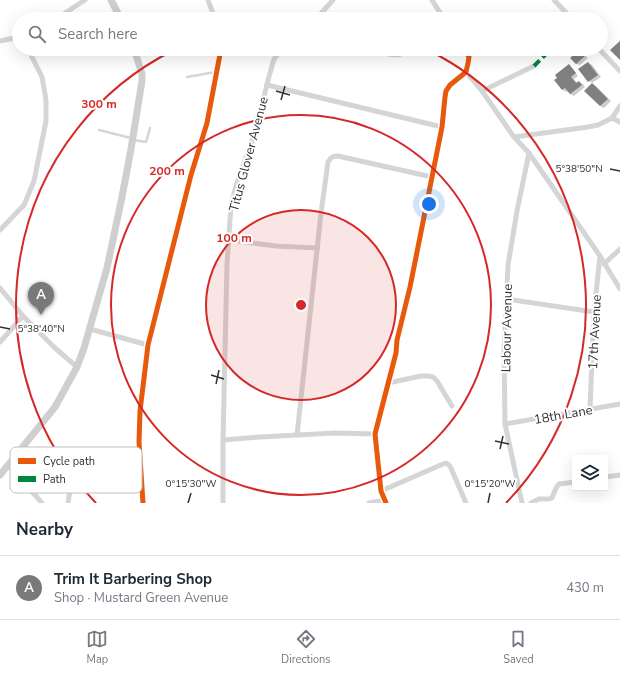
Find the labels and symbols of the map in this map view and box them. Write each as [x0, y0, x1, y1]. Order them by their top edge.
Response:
street label: Titus Glover Avenue [225, 95, 273, 214]
text: 300 m [81, 96, 117, 112]
text: 5°38'50"N [555, 162, 603, 176]
text: 200 m [149, 163, 185, 179]
your location [419, 194, 439, 214]
text: 100 m [216, 230, 252, 246]
pin: A [28, 282, 54, 315]
street label: Labour Avenue [497, 284, 517, 372]
street label: 17th Avenue [584, 294, 606, 370]
centre of rings [294, 298, 308, 312]
text: 5°38'40"N [17, 322, 65, 336]
street label: 18th Lane [532, 401, 594, 429]
legend [10, 447, 142, 493]
text: Cycle path [43, 454, 95, 469]
text: Path [43, 472, 66, 487]
text: 0°15'30"W [166, 477, 216, 491]
text: 0°15'20"W [465, 477, 515, 491]

